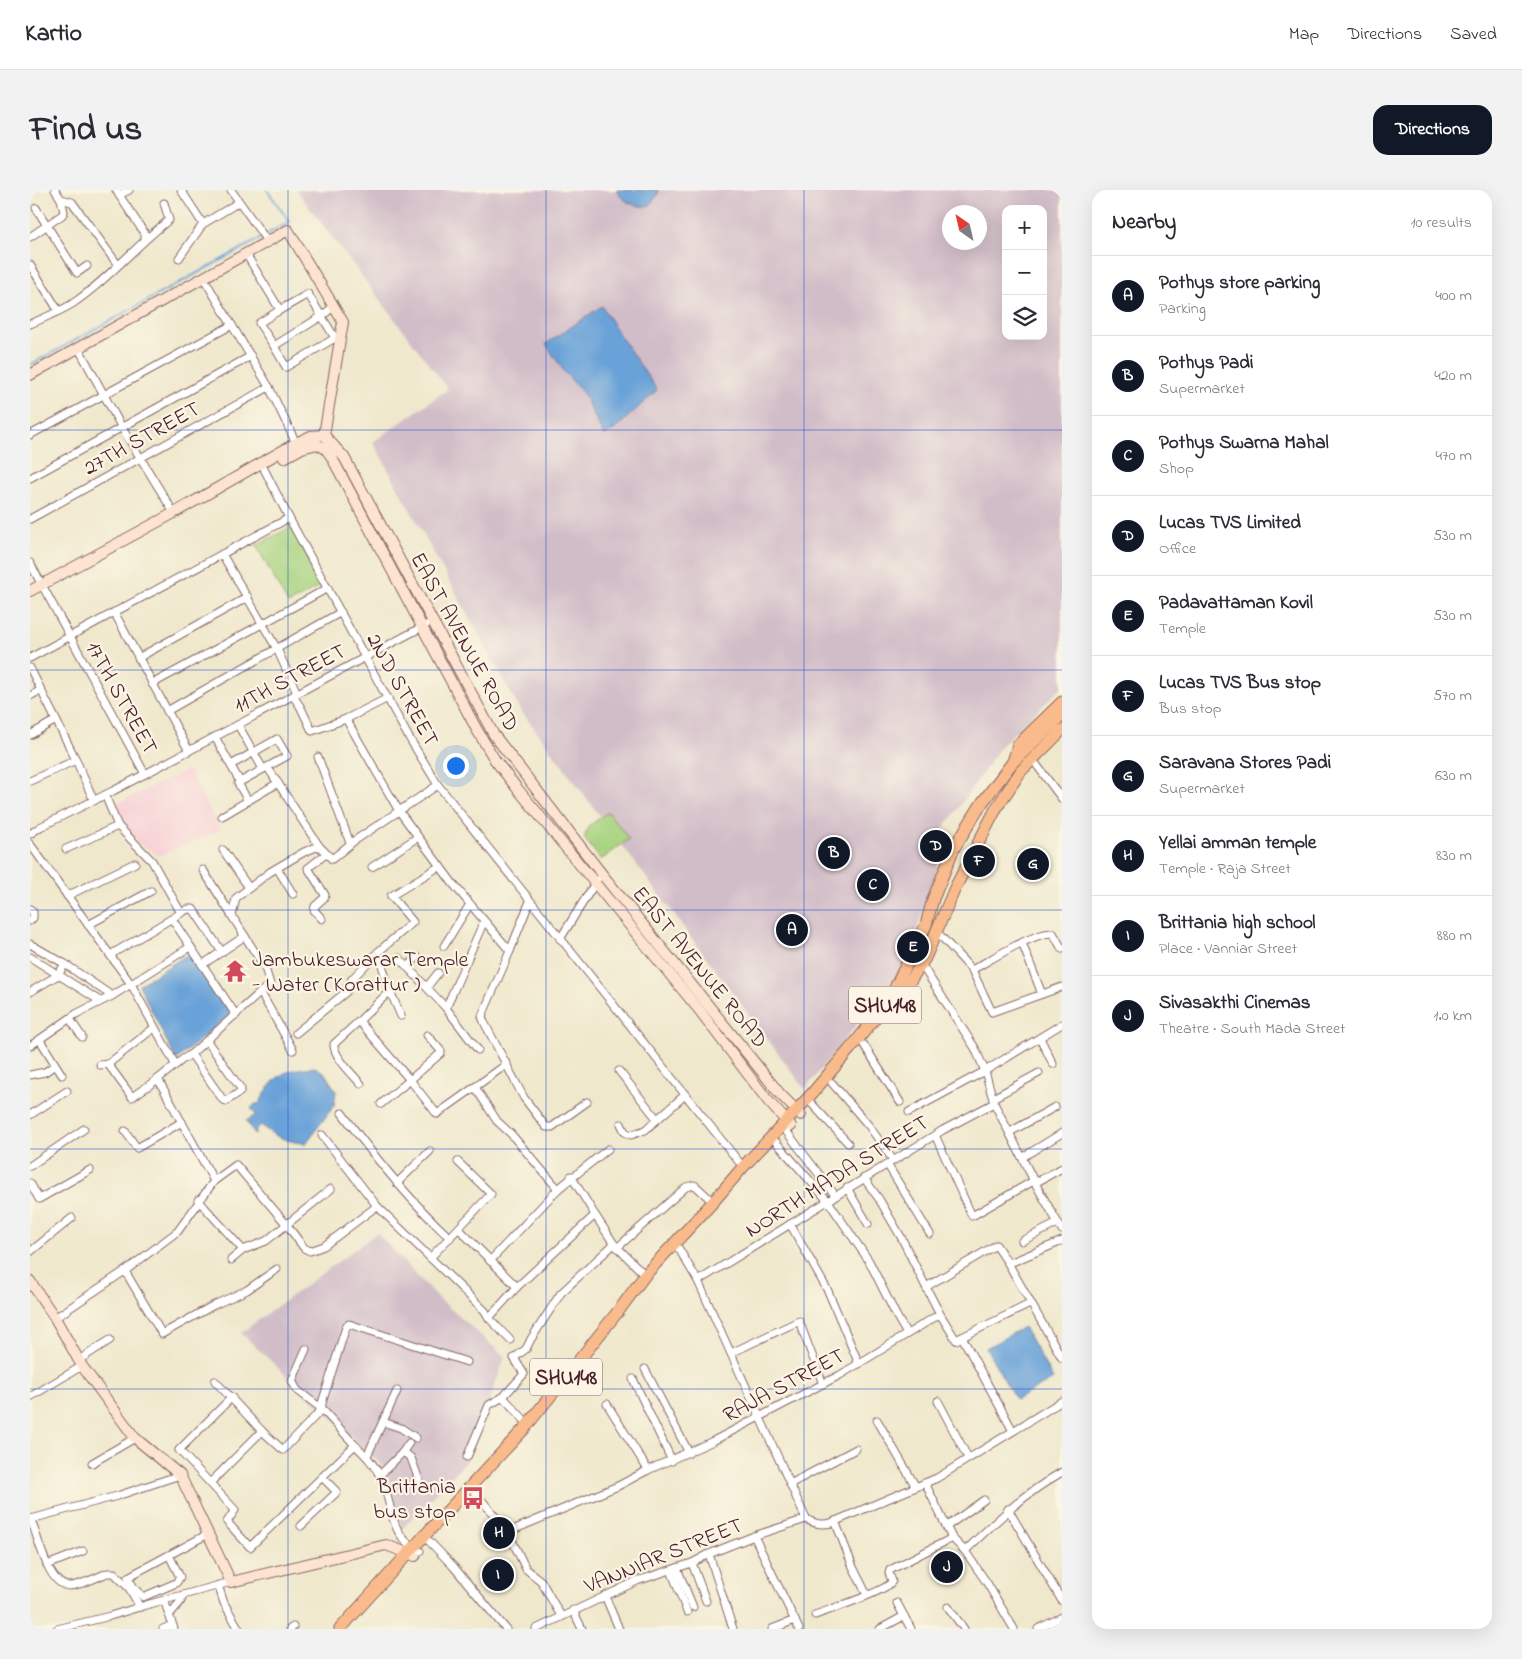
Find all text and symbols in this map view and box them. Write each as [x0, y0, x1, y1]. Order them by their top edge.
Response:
text: Kartio [25, 17, 82, 52]
text: Map [1289, 22, 1319, 48]
text: Directions [1347, 22, 1422, 48]
text: Saved [1450, 22, 1497, 48]
text: Find us [30, 105, 142, 156]
button: Directions [1373, 105, 1492, 155]
north arrow [942, 205, 987, 250]
map controls [1002, 205, 1047, 340]
button: + [1002, 205, 1047, 250]
text: Nearby [1112, 208, 1176, 238]
text: 10 results [1410, 211, 1472, 235]
button: − [1002, 250, 1047, 295]
text: Pothys store parking [1159, 270, 1320, 297]
text: A [1123, 284, 1133, 308]
text: 400 m [1435, 284, 1472, 308]
button: layers [1002, 295, 1047, 340]
text: Parking [1159, 297, 1206, 321]
text: Pothys Padi [1159, 350, 1253, 377]
text: B [1123, 364, 1133, 388]
text: 420 m [1434, 364, 1472, 388]
text: Supermarket [1159, 377, 1245, 401]
street label: 27TH STREET [78, 394, 207, 485]
text: Pothys Swarna Mahal [1159, 430, 1329, 457]
text: C [1124, 444, 1132, 468]
text: 470 m [1435, 444, 1472, 468]
text: Shop [1159, 457, 1194, 481]
text: Lucas TVS Limited [1159, 510, 1301, 537]
text: D [1122, 524, 1134, 548]
text: 530 m [1433, 524, 1472, 548]
text: Office [1159, 537, 1196, 561]
street label: EAST AVENUE ROAD [401, 547, 526, 738]
text: Padavattaman Kovil [1159, 590, 1313, 617]
text: E [1123, 604, 1133, 628]
text: 530 m [1433, 604, 1472, 628]
text: Temple [1159, 617, 1206, 641]
street label: 2ND STREET [357, 628, 446, 753]
street label: 17TH STREET [76, 636, 165, 761]
street label: 11TH STREET [229, 636, 353, 723]
text: Lucas TVS Bus stop [1159, 670, 1321, 697]
text: F [1123, 684, 1133, 708]
text: 570 m [1433, 684, 1472, 708]
text: Bus stop [1159, 697, 1222, 721]
text: Saravana Stores Padi [1159, 750, 1331, 777]
your location [443, 753, 469, 779]
text: G [1123, 764, 1133, 788]
text: 630 m [1435, 764, 1472, 788]
text: Supermarket [1159, 777, 1245, 801]
pin: D [920, 827, 952, 865]
text: Yellai amman temple [1159, 830, 1316, 857]
pin: B [818, 834, 850, 872]
pin: F [963, 842, 995, 880]
text: H [1123, 844, 1133, 868]
text: 830 m [1436, 844, 1472, 868]
pin: G [1017, 845, 1049, 883]
text: Temple · Raja Street [1159, 857, 1291, 881]
pin: C [857, 866, 889, 904]
street label: EAST AVENUE ROAD [623, 880, 774, 1056]
text: Brittania high school [1159, 910, 1315, 937]
pin: A [776, 911, 808, 949]
text: I [1126, 924, 1130, 948]
text: 880 m [1437, 924, 1472, 948]
pin: E [897, 928, 929, 966]
text: Place · Vanniar Street [1159, 937, 1297, 961]
place label: Jambukeswarar Temple - Water (Korattur ) [252, 945, 468, 1002]
temple icon: Jambukeswarar Temple - Water (Korattur ) [222, 958, 248, 984]
road number: SHU148 [849, 986, 921, 1024]
text: Sivasakthi Cinemas [1159, 990, 1310, 1017]
text: J [1124, 1004, 1132, 1028]
text: 1.0 km [1433, 1004, 1472, 1028]
text: Theatre · South Mada Street [1159, 1017, 1345, 1041]
street label: NORTH MADA STREET [740, 1108, 936, 1247]
street label: RAJA STREET [718, 1341, 851, 1432]
road number: SHU148 [530, 1358, 602, 1396]
place label: Brittania bus stop [373, 1472, 456, 1529]
bus stop icon: Brittania bus stop [460, 1485, 486, 1511]
street label: VANNIAR STREET [579, 1510, 748, 1603]
pin: H [483, 1514, 515, 1552]
pin: J [931, 1548, 963, 1586]
pin: I [482, 1556, 514, 1594]

